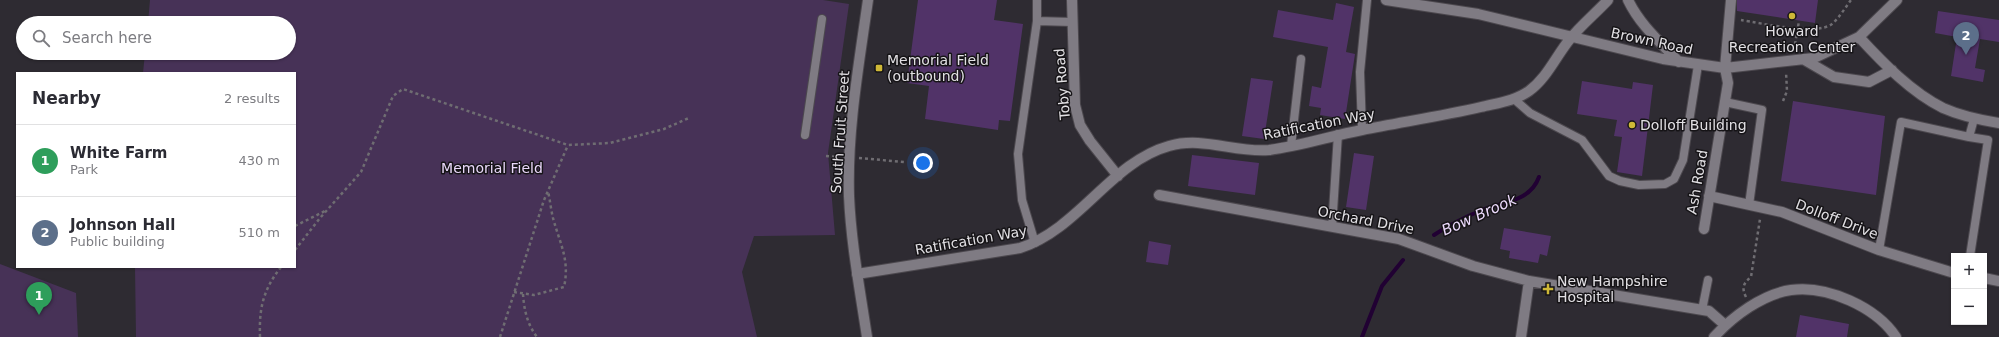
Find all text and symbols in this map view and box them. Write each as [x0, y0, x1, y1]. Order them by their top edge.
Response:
marker: Howard Recreation Center [1787, 11, 1797, 21]
search box [16, 16, 296, 60]
pin: 2 [1953, 22, 1979, 55]
place label: Howard Recreation Center [1729, 23, 1855, 55]
street label: Brown Road [1609, 24, 1695, 58]
icon: search [30, 27, 52, 49]
text: Search here [62, 29, 152, 47]
street label: Toby Road [1051, 48, 1073, 121]
place label: Memorial Field (outbound) [887, 52, 989, 84]
marker: Memorial Field (outbound) [874, 63, 884, 73]
street label: South Fruit Street [828, 69, 852, 194]
text: Nearby [32, 88, 101, 108]
text: 2 results [224, 91, 280, 106]
street label: Ratification Way [1262, 105, 1376, 143]
place label: Dolloff Building [1640, 117, 1747, 133]
marker: Dolloff Building [1627, 120, 1637, 130]
text: White Farm [70, 144, 167, 162]
street label: Ash Road [1683, 148, 1711, 216]
text: 1 [40, 153, 50, 168]
text: 430 m [238, 153, 280, 168]
your location [913, 153, 933, 173]
park label: Memorial Field [441, 160, 543, 176]
text: Park [70, 162, 98, 177]
water label: Bow Brook [1439, 190, 1520, 239]
street label: Dolloff Drive [1793, 196, 1881, 242]
street label: Orchard Drive [1316, 203, 1416, 237]
text: Johnson Hall [70, 216, 175, 234]
street label: Ratification Way [914, 222, 1028, 258]
text: 2 [40, 225, 50, 240]
text: 510 m [238, 225, 280, 240]
text: Public building [70, 234, 165, 249]
map controls [1951, 253, 1987, 325]
button: + [1951, 253, 1987, 289]
place label: New Hampshire Hospital [1557, 273, 1668, 305]
pin: 1 [26, 282, 52, 315]
marker: New Hampshire Hospital [1542, 283, 1554, 295]
button: − [1951, 289, 1987, 325]

